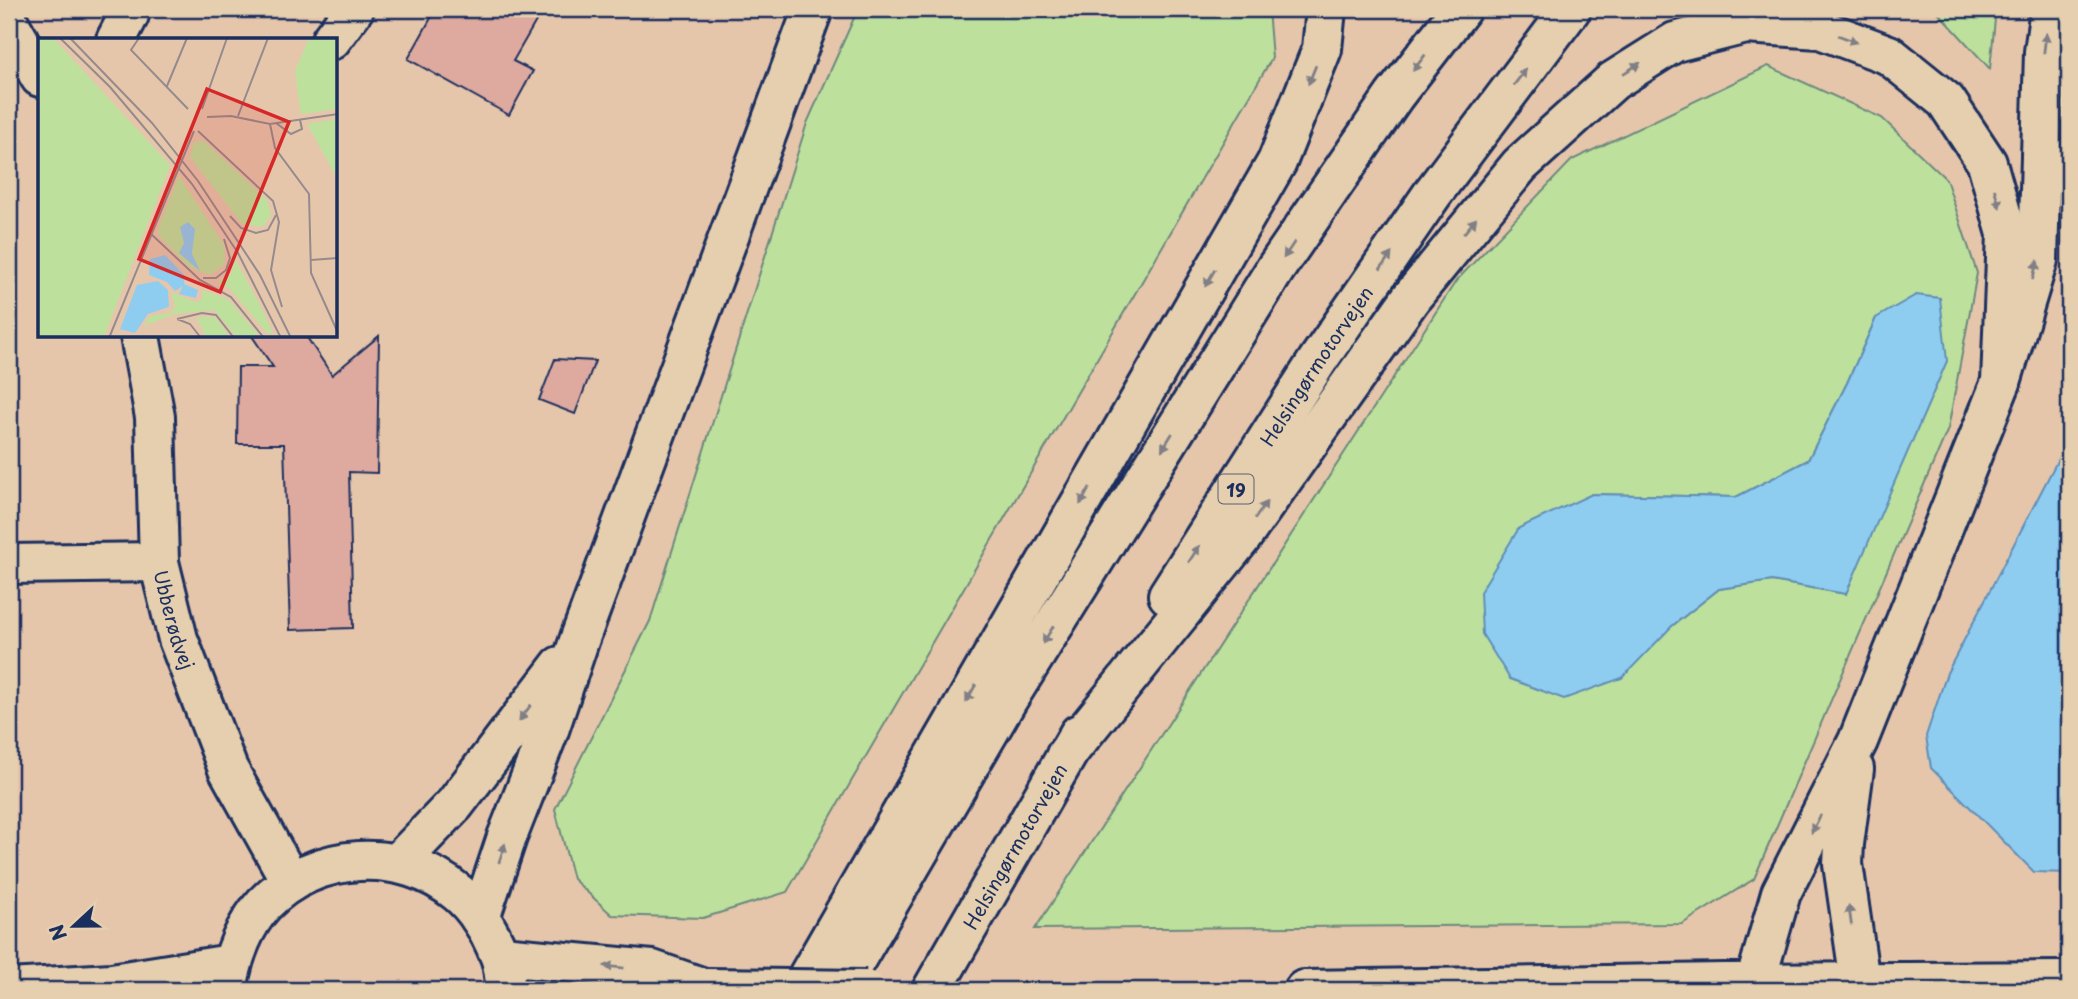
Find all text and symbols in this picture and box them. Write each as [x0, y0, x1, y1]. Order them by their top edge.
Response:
one-way arrow [2040, 32, 2051, 54]
one-way arrow [1838, 34, 1859, 45]
inset map [38, 38, 338, 338]
one-way arrow [1413, 54, 1427, 72]
one-way arrow [1623, 62, 1642, 75]
one-way arrow [1306, 64, 1317, 85]
one-way arrow [1512, 69, 1527, 87]
one-way arrow [1992, 187, 2003, 209]
one-way arrow [1462, 217, 1478, 235]
one-way arrow [1283, 240, 1296, 259]
one-way arrow [1379, 252, 1392, 271]
one-way arrow [2030, 259, 2040, 280]
one-way arrow [1204, 268, 1216, 288]
street label: Helsingørmotorvejen [1253, 280, 1379, 451]
one-way arrow [1161, 432, 1174, 451]
road number: 19 [1218, 475, 1254, 504]
one-way arrow [1078, 487, 1091, 506]
one-way arrow [1254, 501, 1268, 519]
one-way arrow [1188, 544, 1201, 564]
street label: Ubberødvej [147, 567, 202, 673]
one-way arrow [1041, 626, 1054, 645]
one-way arrow [965, 684, 977, 703]
one-way arrow [518, 704, 532, 722]
street label: Helsingørmotorvejen [956, 758, 1073, 934]
one-way arrow [1810, 814, 1822, 834]
one-way arrow [497, 842, 508, 863]
north arrow [38, 890, 108, 960]
one-way arrow [1845, 904, 1856, 926]
text: N [42, 921, 73, 945]
one-way arrow [603, 961, 625, 972]

